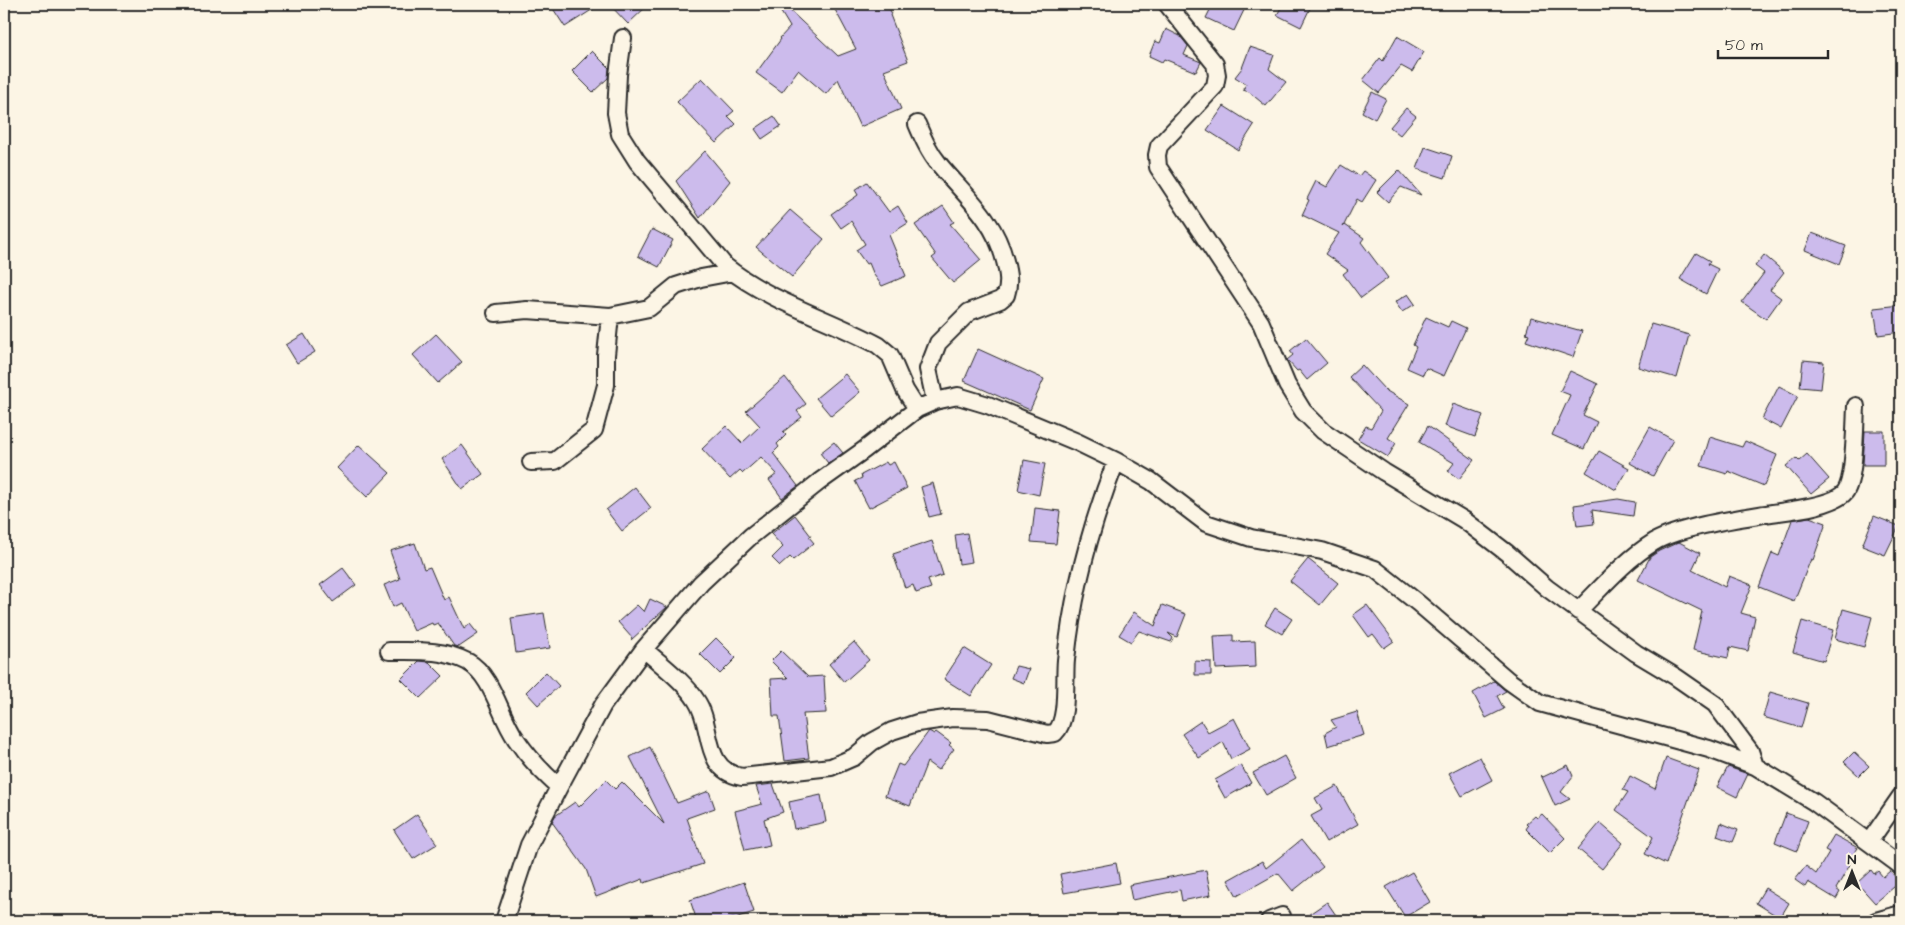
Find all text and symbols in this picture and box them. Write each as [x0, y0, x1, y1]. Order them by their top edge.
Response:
scale bar [1718, 28, 1828, 60]
text: 50 m [1725, 35, 1763, 56]
north arrow [1828, 848, 1878, 898]
text: N [1848, 850, 1857, 870]

